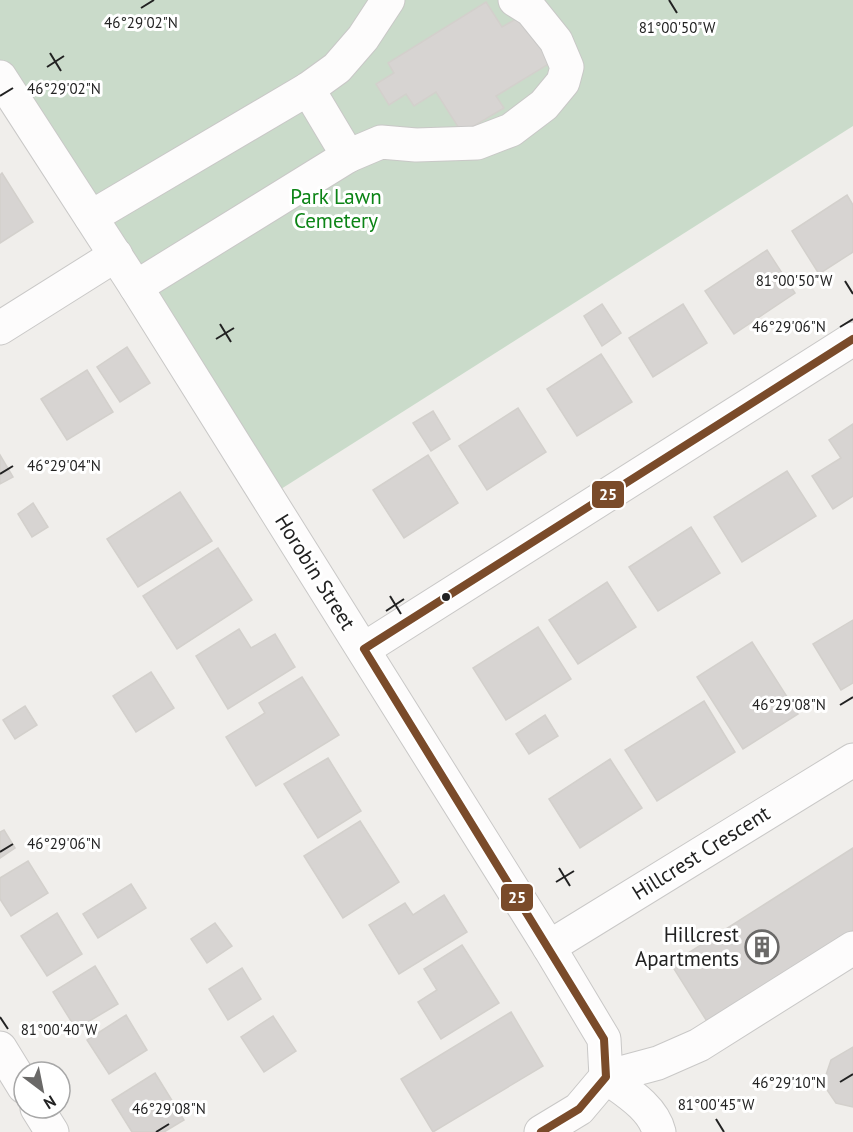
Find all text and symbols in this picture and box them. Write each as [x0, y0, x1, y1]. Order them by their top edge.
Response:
text: 46°29'02"N [104, 13, 178, 32]
text: 81°00'50"W [639, 18, 716, 37]
text: 46°29'02"N [27, 79, 101, 98]
park label: Park Lawn Cemetery [290, 183, 382, 234]
text: 81°00'50"W [756, 271, 833, 290]
text: 46°29'06"N [752, 317, 826, 336]
text: 46°29'04"N [27, 456, 101, 475]
line badge: 25 [591, 480, 625, 509]
text: 25 [599, 484, 617, 504]
street label: Horobin Street [269, 509, 362, 635]
unlabelled marker [440, 591, 452, 603]
text: 46°29'08"N [752, 695, 826, 714]
street label: Hillcrest Crescent [627, 799, 775, 906]
text: 46°29'06"N [27, 834, 101, 853]
line badge: 25 [500, 883, 534, 912]
text: 25 [508, 887, 526, 907]
place label: Hillcrest Apartments [635, 921, 739, 972]
building icon: Hillcrest Apartments [744, 929, 780, 965]
text: 81°00'40"W [21, 1020, 98, 1039]
north arrow [12, 1060, 72, 1120]
text: 46°29'10"N [752, 1073, 826, 1092]
text: N [40, 1091, 60, 1114]
text: 81°00'45"W [678, 1095, 755, 1114]
text: 46°29'08"N [132, 1099, 206, 1118]

